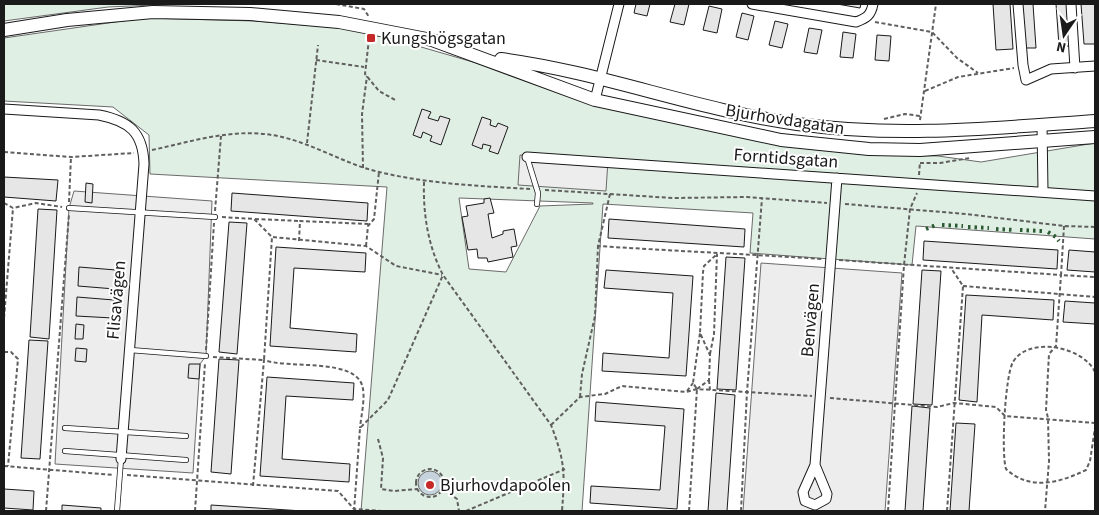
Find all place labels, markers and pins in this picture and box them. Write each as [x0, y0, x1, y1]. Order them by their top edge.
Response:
place label: Kungshögsgatan [381, 26, 506, 51]
marker: Kungshögsgatan [365, 32, 377, 44]
place label: Bjurhovdapoolen [440, 473, 571, 498]
marker: Bjurhovdapoolen [424, 479, 436, 491]

